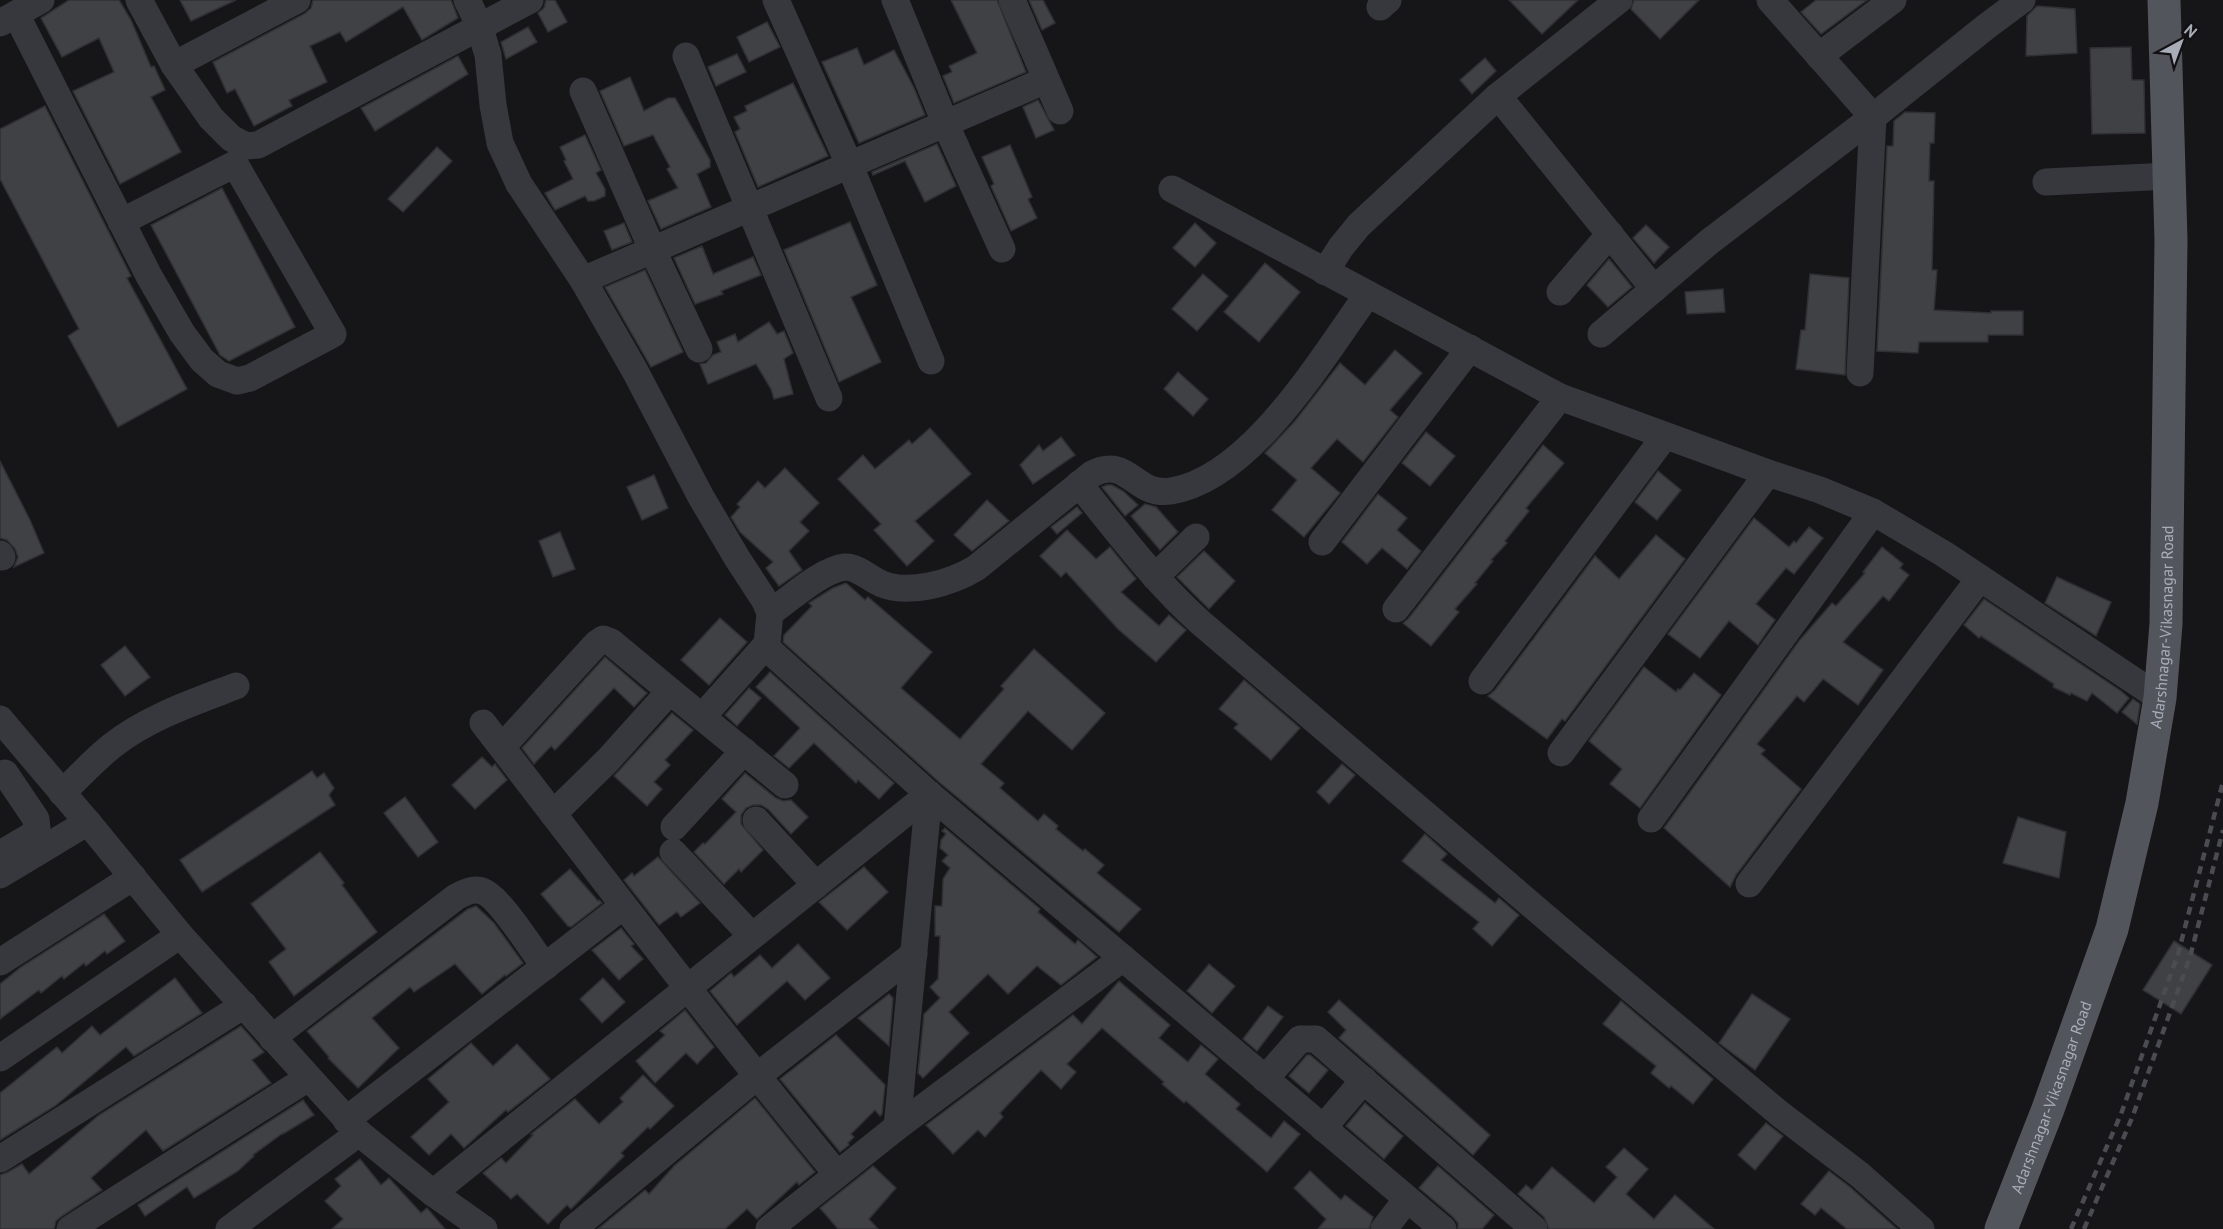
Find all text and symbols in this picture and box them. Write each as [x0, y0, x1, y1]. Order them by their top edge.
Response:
north arrow [2151, 12, 2211, 72]
text: N [2180, 20, 2201, 42]
street label: Adarshnagar-Vikasnagar Road [2145, 525, 2177, 730]
street label: Adarshnagar-Vikasnagar Road [2006, 998, 2096, 1196]

